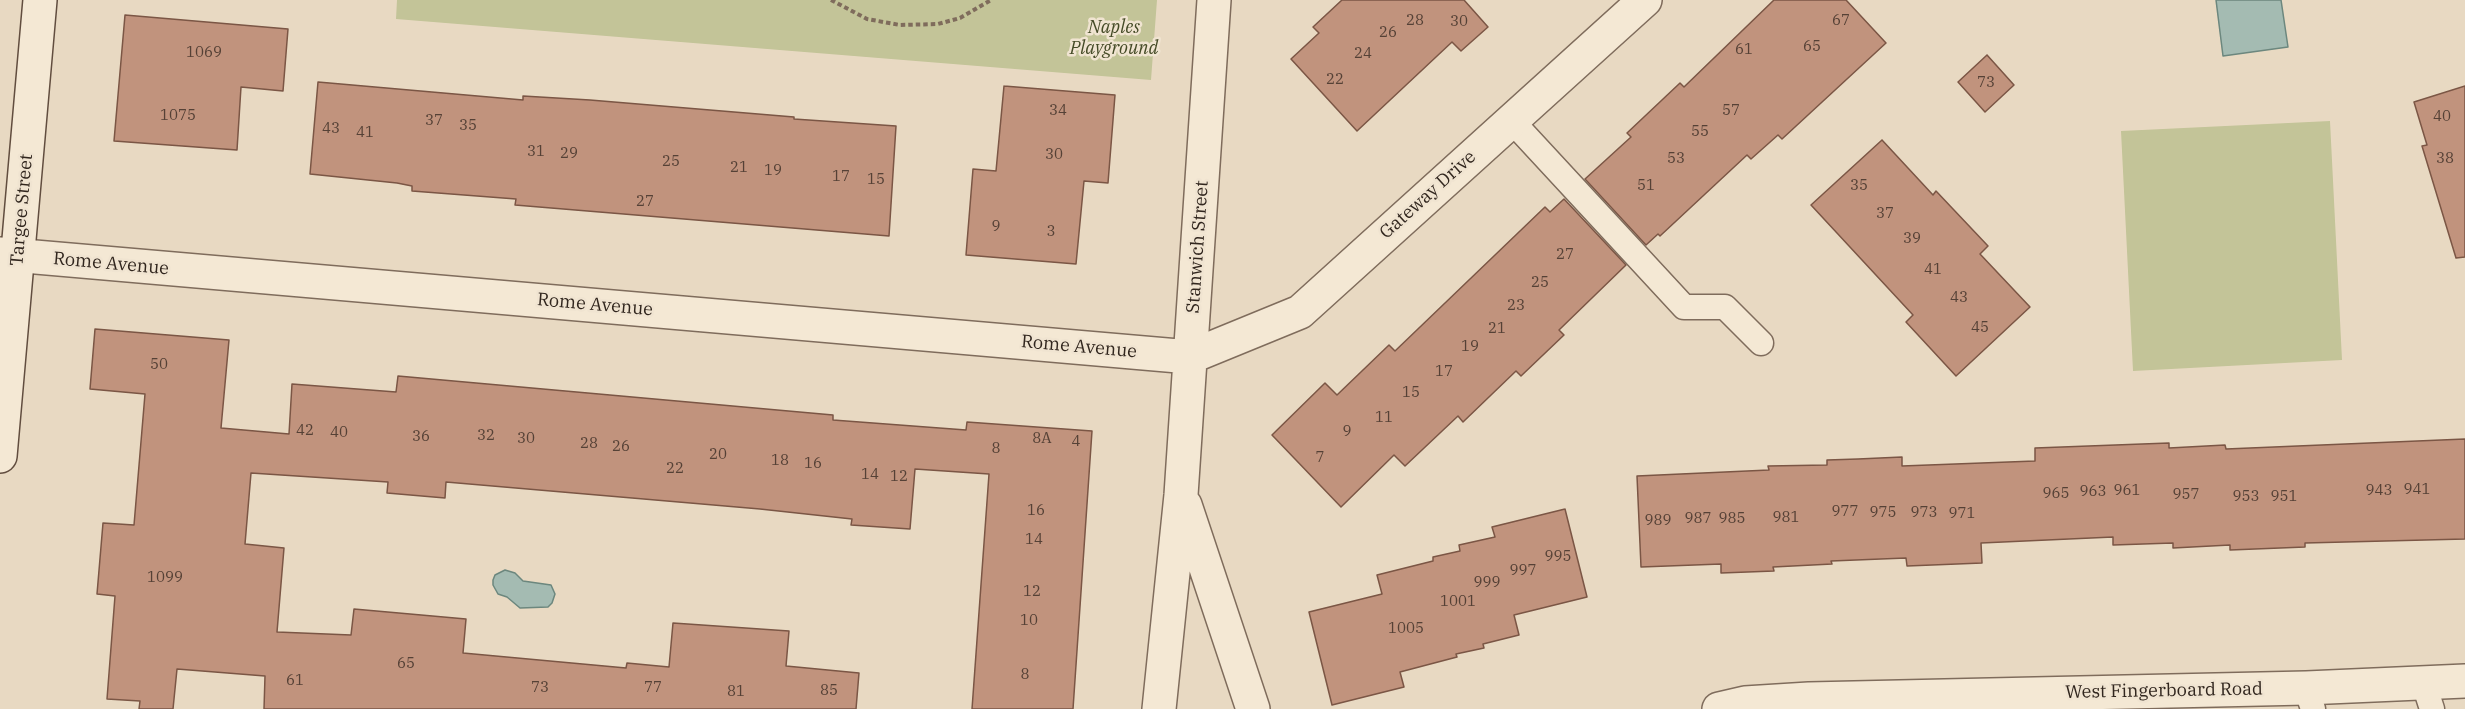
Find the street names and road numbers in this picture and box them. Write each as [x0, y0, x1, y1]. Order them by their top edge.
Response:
street label: Gateway Drive [1376, 146, 1480, 244]
street label: Targee Street [6, 153, 38, 267]
street label: Stanwich Street [1183, 180, 1213, 314]
street label: Rome Avenue [52, 248, 170, 280]
street label: Rome Avenue [536, 289, 654, 321]
street label: Rome Avenue [1020, 331, 1138, 363]
street label: West Fingerboard Road [2065, 678, 2263, 704]

